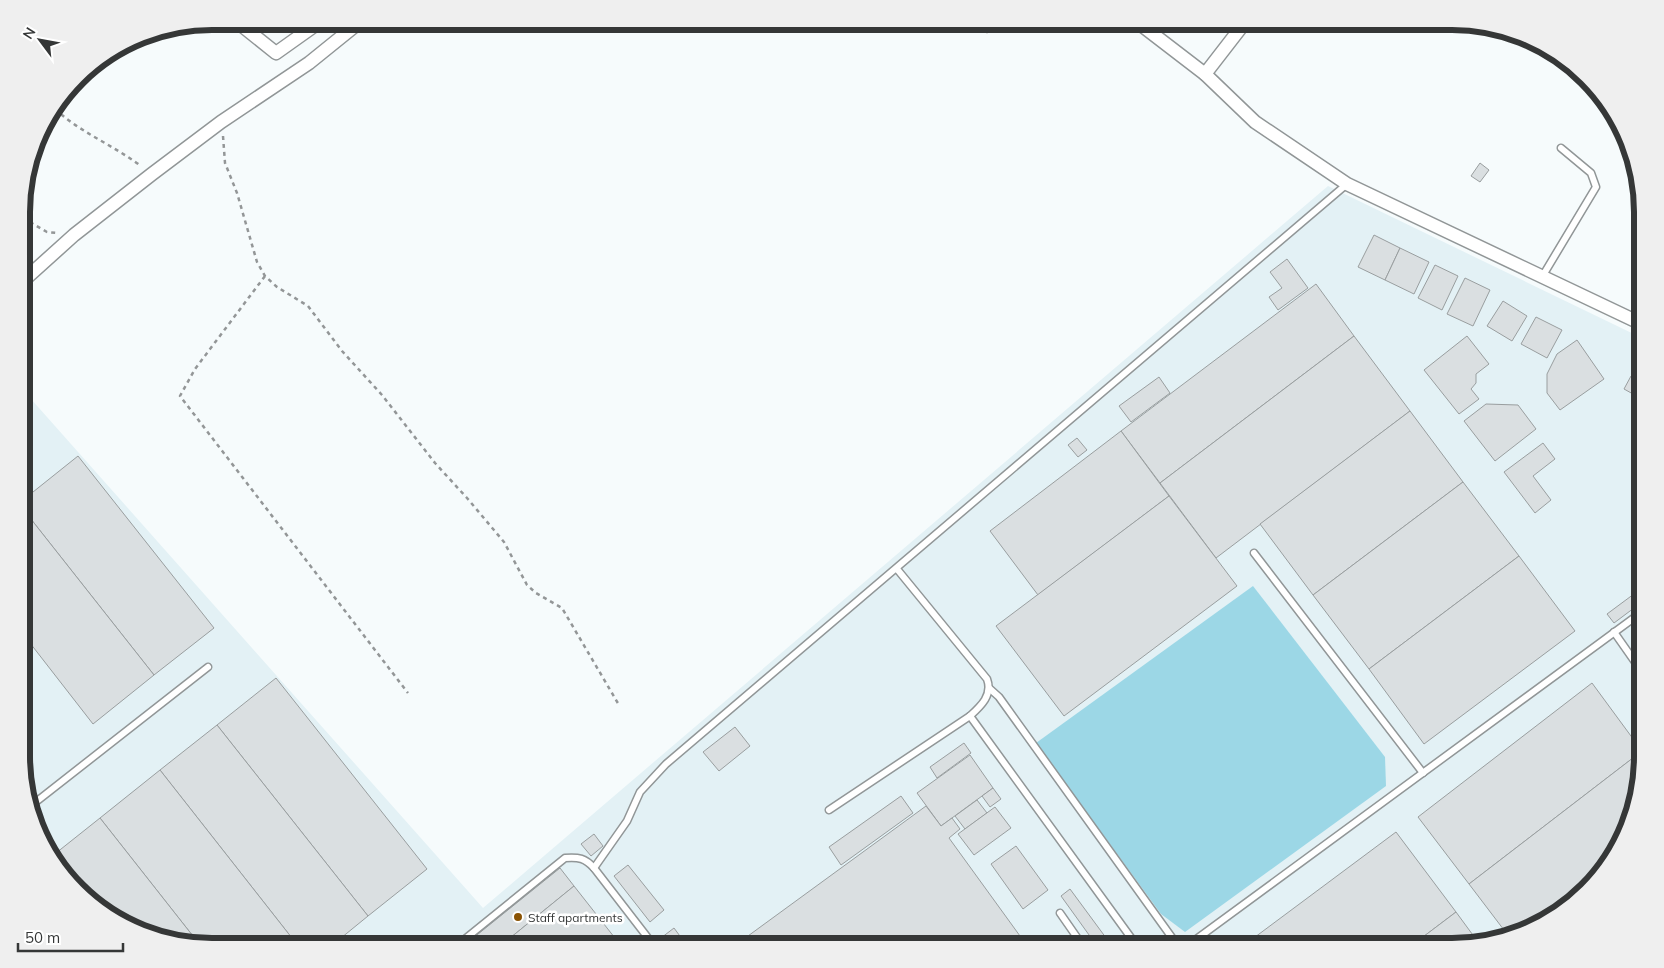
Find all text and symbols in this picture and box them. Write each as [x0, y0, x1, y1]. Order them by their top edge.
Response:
north arrow [15, 15, 65, 65]
text: N [19, 24, 39, 42]
place label: Staff apartments [528, 910, 623, 925]
marker: Staff apartments [512, 911, 524, 923]
scale bar [18, 920, 122, 952]
text: 50 m [25, 928, 60, 947]

